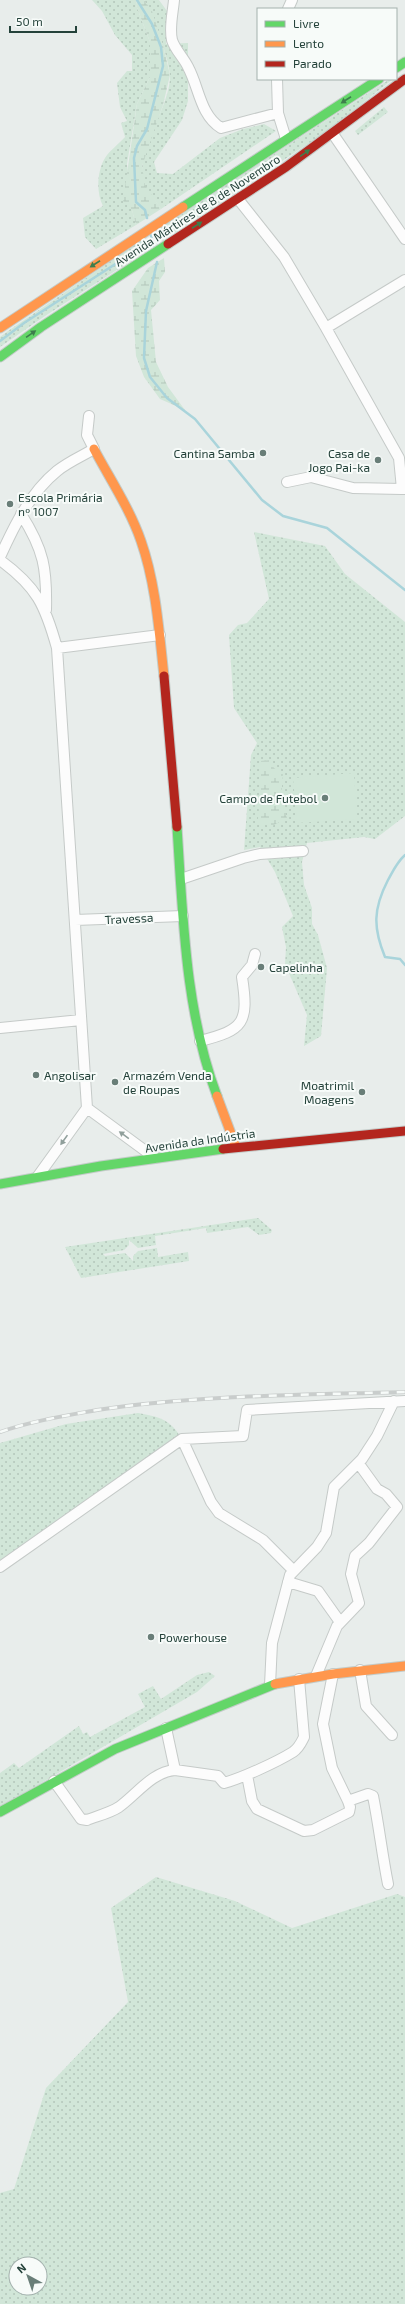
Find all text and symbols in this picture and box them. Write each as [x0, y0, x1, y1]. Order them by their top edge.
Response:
scale bar [10, 8, 76, 34]
legend [257, 8, 397, 80]
text: 50 m [16, 14, 43, 28]
text: Livre [293, 16, 320, 30]
text: Lento [293, 36, 324, 50]
text: Parado [293, 56, 332, 70]
one-way arrow [340, 97, 352, 104]
one-way arrow [300, 149, 310, 157]
street label: Avenida Mártires de 8 de Novembro [112, 151, 282, 269]
one-way arrow [191, 222, 203, 229]
one-way arrow [90, 260, 100, 268]
one-way arrow [26, 329, 37, 338]
place label: Cantina Samba [174, 446, 255, 460]
place label: Casa de Jogo Pai-ka [308, 446, 370, 474]
marker: Cantina Samba [258, 448, 268, 458]
marker: Casa de Jogo Pai-ka [373, 455, 383, 465]
place label: Escola Primária nº 1007 [18, 490, 103, 518]
marker: Escola Primária nº 1007 [5, 499, 15, 509]
place label: Campo de Futebol [219, 791, 317, 805]
marker: Campo de Futebol [320, 793, 330, 803]
street label: Travessa [104, 910, 154, 926]
place label: Capelinha [269, 960, 323, 974]
marker: Capelinha [256, 962, 266, 972]
place label: Angolisar [44, 1068, 96, 1082]
place label: Armazém Venda de Roupas [123, 1068, 212, 1096]
marker: Angolisar [31, 1070, 41, 1080]
marker: Armazém Venda de Roupas [110, 1077, 120, 1087]
place label: Moatrimil Moagens [301, 1078, 354, 1106]
marker: Moatrimil Moagens [357, 1087, 367, 1097]
street label: Avenida da Indústria [144, 1125, 256, 1155]
one-way arrow [118, 1131, 129, 1139]
one-way arrow [60, 1134, 68, 1145]
place label: Powerhouse [159, 1630, 227, 1644]
marker: Powerhouse [146, 1632, 156, 1642]
north arrow [8, 2256, 48, 2296]
text: N [14, 2260, 29, 2275]

